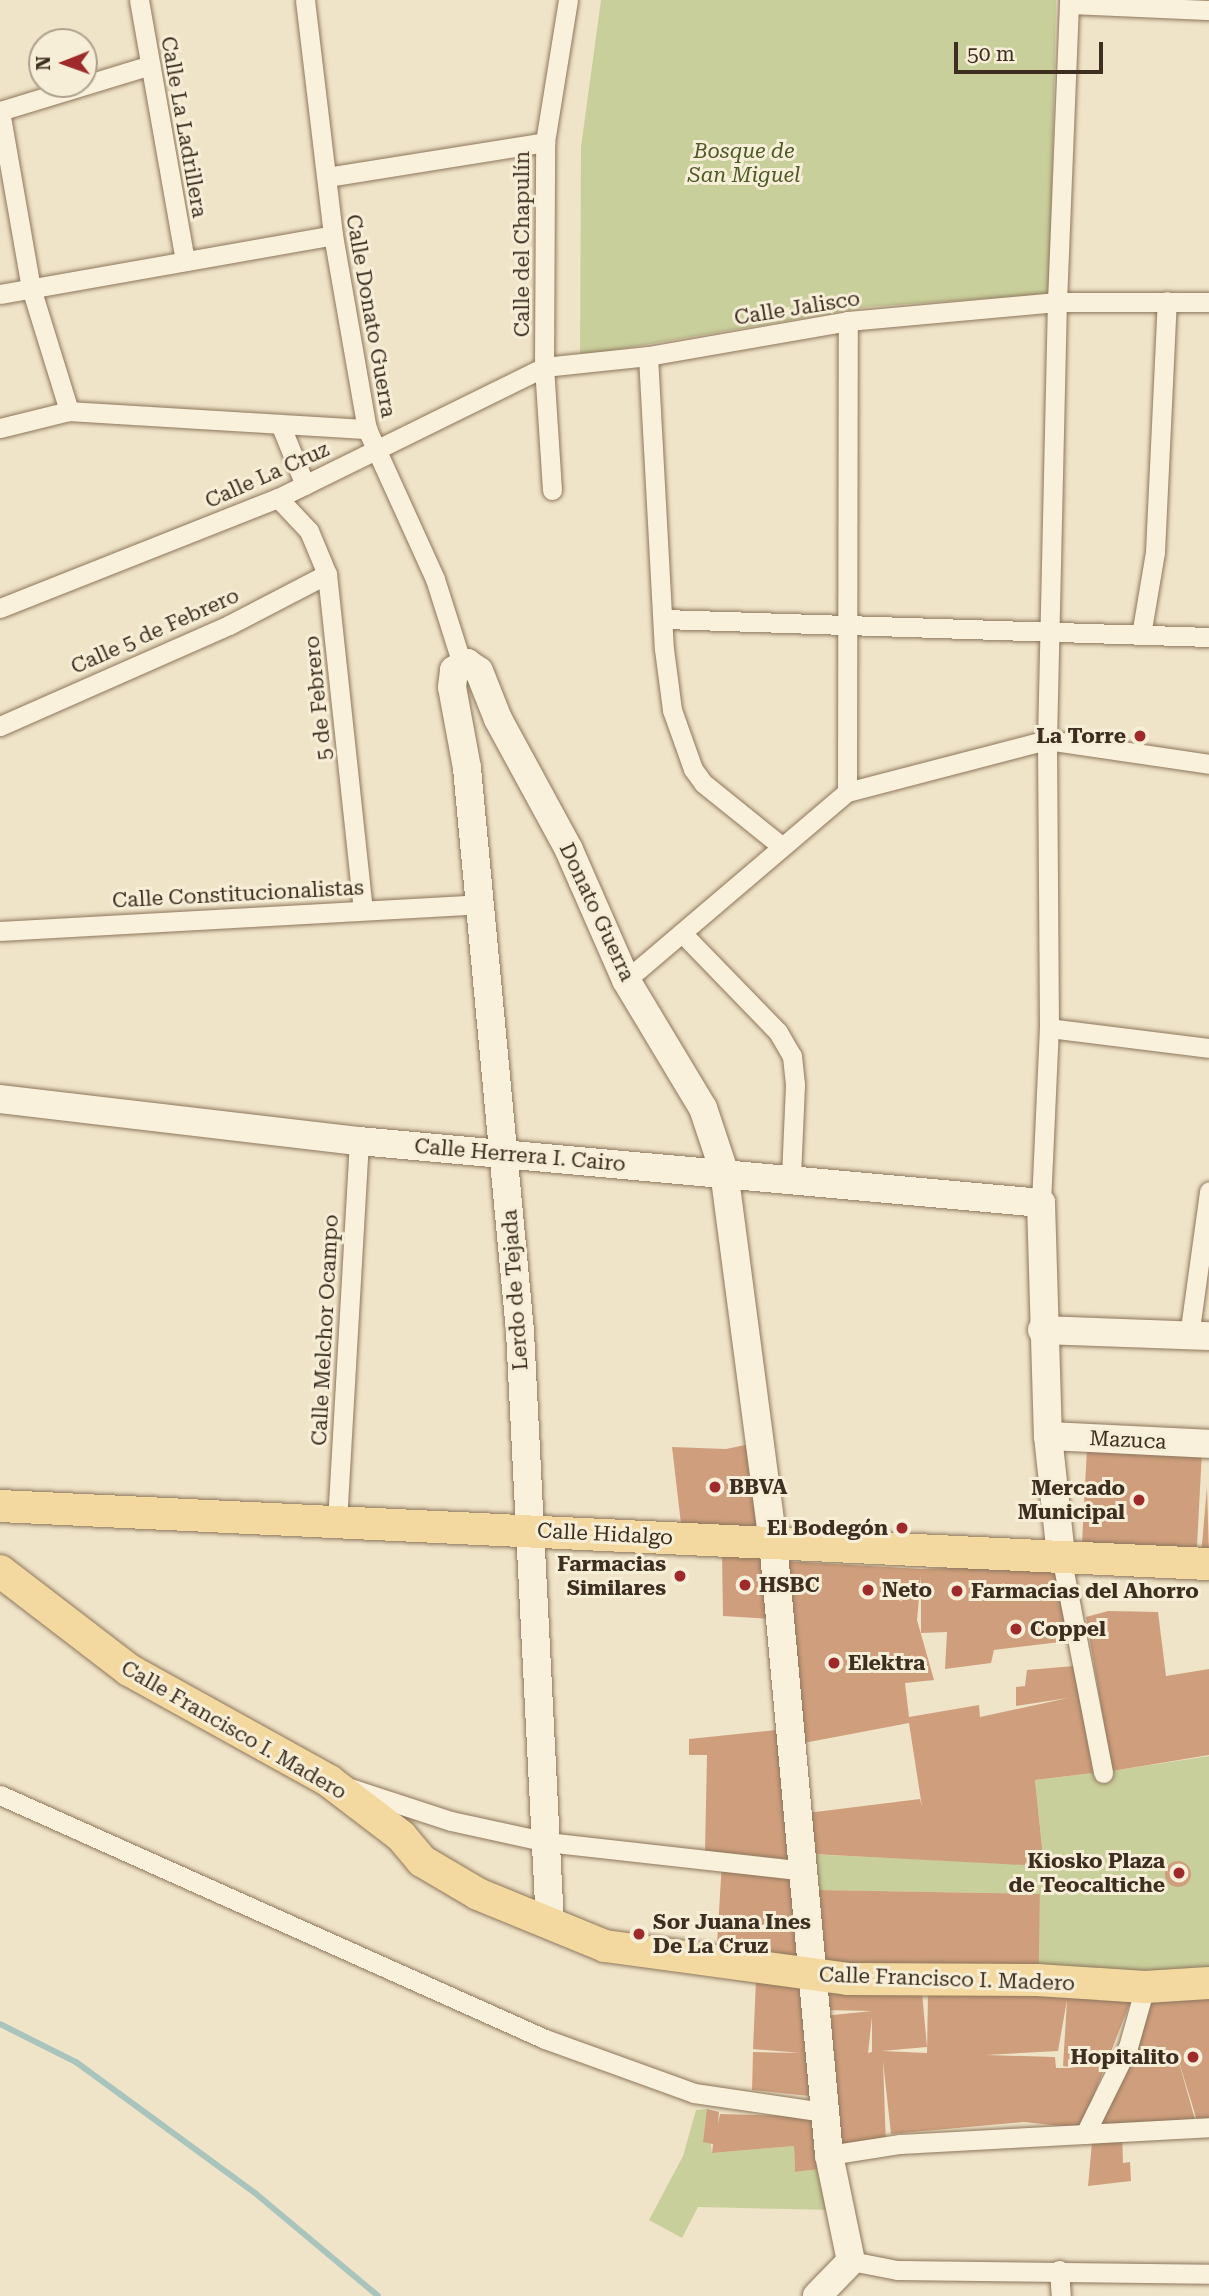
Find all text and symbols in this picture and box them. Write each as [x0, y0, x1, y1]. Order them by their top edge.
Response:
north arrow [28, 28, 98, 98]
scale bar [957, 28, 1106, 72]
street label: Calle La Ladrillera [156, 34, 212, 220]
text: 50 m [967, 42, 1015, 66]
text: N [32, 56, 55, 71]
park label: Bosque de San Miguel [688, 138, 800, 188]
street label: Calle del Chapulín [509, 151, 535, 337]
street label: Calle Donato Guerra [341, 212, 401, 420]
street label: Calle Jalisco [732, 286, 862, 330]
street label: Calle La Cruz [201, 436, 333, 514]
street label: Calle 5 de Febrero [67, 583, 243, 679]
street label: 5 de Febrero [299, 634, 337, 762]
place label: La Torre [1036, 723, 1126, 749]
marker: La Torre [1132, 728, 1148, 744]
street label: Donato Guerra [554, 839, 640, 985]
street label: Calle Constitucionalistas [112, 875, 364, 913]
street label: Calle Herrera I. Cairo [413, 1133, 627, 1177]
street label: Lerdo de Tejada [497, 1209, 533, 1371]
street label: Calle Melchor Ocampo [306, 1214, 344, 1446]
street label: Mazuca [1089, 1425, 1167, 1455]
place label: BBVA [729, 1474, 788, 1500]
place label: Mercado Municipal [1018, 1475, 1125, 1525]
marker: BBVA [707, 1479, 723, 1495]
marker: Mercado Municipal [1131, 1492, 1147, 1508]
place label: El Bodegón [767, 1515, 888, 1541]
street label: Calle Hidalgo [536, 1518, 674, 1550]
marker: El Bodegón [894, 1520, 910, 1536]
place label: Farmacias Similares [557, 1551, 666, 1601]
marker: Farmacias Similares [672, 1568, 688, 1584]
place label: HSBC [759, 1572, 819, 1598]
marker: HSBC [737, 1577, 753, 1593]
place label: Neto [882, 1577, 932, 1603]
place label: Farmacias del Ahorro [971, 1578, 1199, 1604]
marker: Neto [860, 1582, 876, 1598]
marker: Farmacias del Ahorro [949, 1583, 965, 1599]
place label: Coppel [1030, 1616, 1106, 1642]
marker: Coppel [1008, 1621, 1024, 1637]
place label: Elektra [848, 1650, 925, 1676]
street label: Calle Francisco I. Madero [117, 1655, 351, 1805]
marker: Elektra [826, 1655, 842, 1671]
place label: Kiosko Plaza de Teocaltiche [1008, 1848, 1165, 1898]
marker: Kiosko Plaza de Teocaltiche [1171, 1865, 1187, 1881]
place label: Sor Juana Ines De La Cruz [653, 1909, 811, 1959]
marker: Sor Juana Ines De La Cruz [631, 1926, 647, 1942]
street label: Calle Francisco I. Madero [819, 1962, 1075, 1996]
place label: Hopitalito [1071, 2044, 1179, 2070]
marker: Hopitalito [1185, 2049, 1201, 2065]

